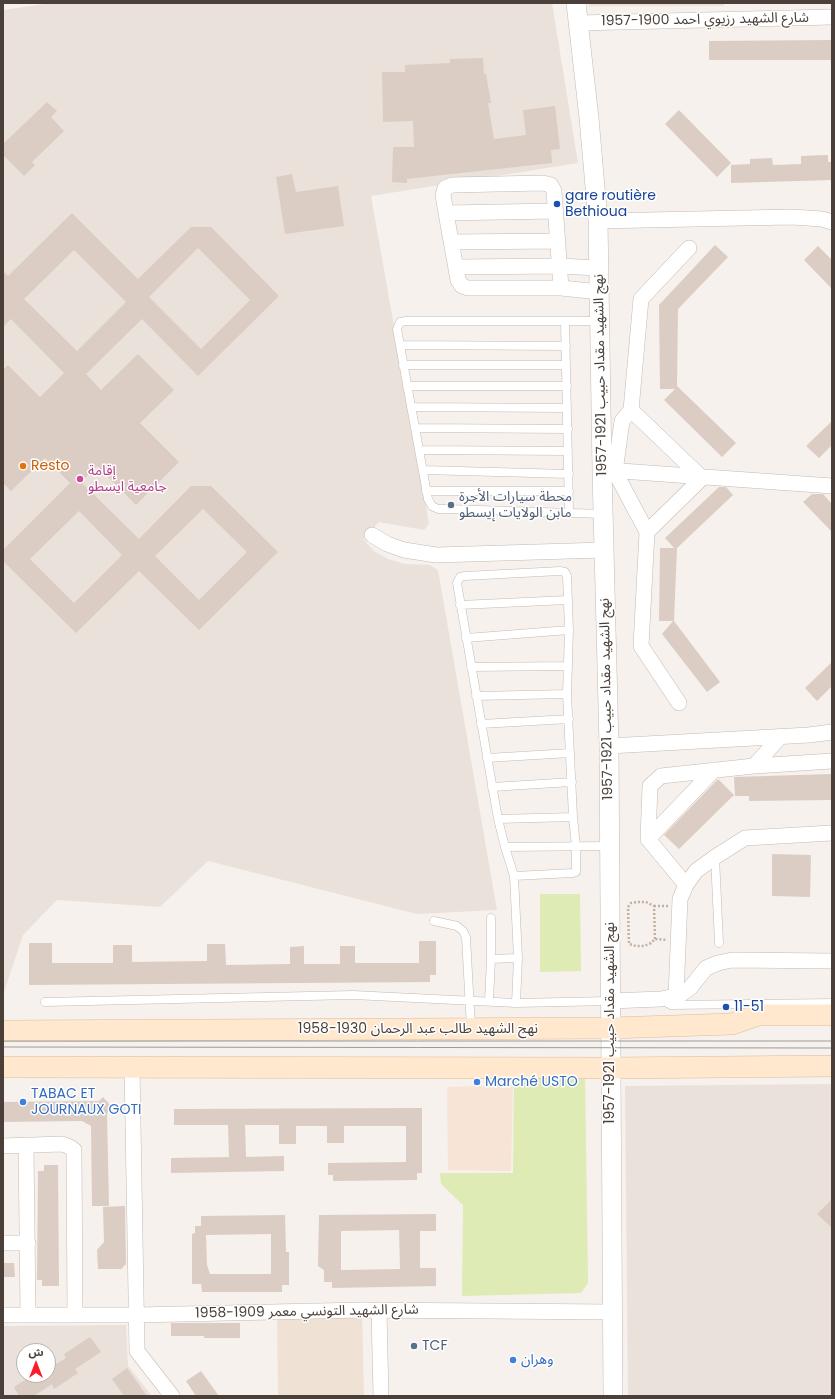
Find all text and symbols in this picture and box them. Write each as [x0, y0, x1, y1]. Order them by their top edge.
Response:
street label: شارع الشهيد رزيوي احمد 1900-1957 [601, 10, 809, 30]
place label: gare routière Bethioua [565, 188, 656, 220]
marker: gare routière Bethioua [552, 199, 562, 209]
street label: نهج الشهيد مقداد حبيب 1921-1957 [591, 274, 611, 476]
place label: Resto [31, 458, 70, 474]
marker: Resto [18, 461, 28, 471]
place label: إقامة جامعية ايسطو [88, 463, 167, 496]
marker: إقامة جامعية ايسطو [75, 474, 85, 484]
place label: محطة سيارات الأجرة مابن الولايات إيسطو [459, 489, 572, 522]
marker: محطة سيارات الأجرة مابن الولايات إيسطو [446, 500, 456, 510]
street label: نهج الشهيد مقداد حبيب 1921-1957 [597, 598, 617, 800]
street label: نهج الشهيد مقداد حبيب 1921-1957 [602, 922, 618, 1124]
place label: 11-51 [734, 999, 764, 1015]
marker: 11-51 [721, 1002, 731, 1012]
street label: نهج الشهيد طالب عبد الرحمان 1930-1958 [298, 1021, 538, 1037]
place label: Marché USTO [485, 1074, 578, 1090]
marker: Marché USTO [472, 1077, 482, 1087]
place label: TABAC ET JOURNAUX GOTI [31, 1086, 141, 1118]
marker: TABAC ET JOURNAUX GOTI [18, 1097, 28, 1107]
street label: شارع الشهيد التونسي معمر 1909-1958 [195, 1302, 419, 1322]
place label: TCF [422, 1338, 447, 1354]
marker: TCF [409, 1341, 419, 1351]
north arrow [16, 1343, 56, 1383]
text: ش [28, 1344, 44, 1360]
place label: وهران [521, 1352, 553, 1368]
marker: وهران [508, 1355, 518, 1365]

